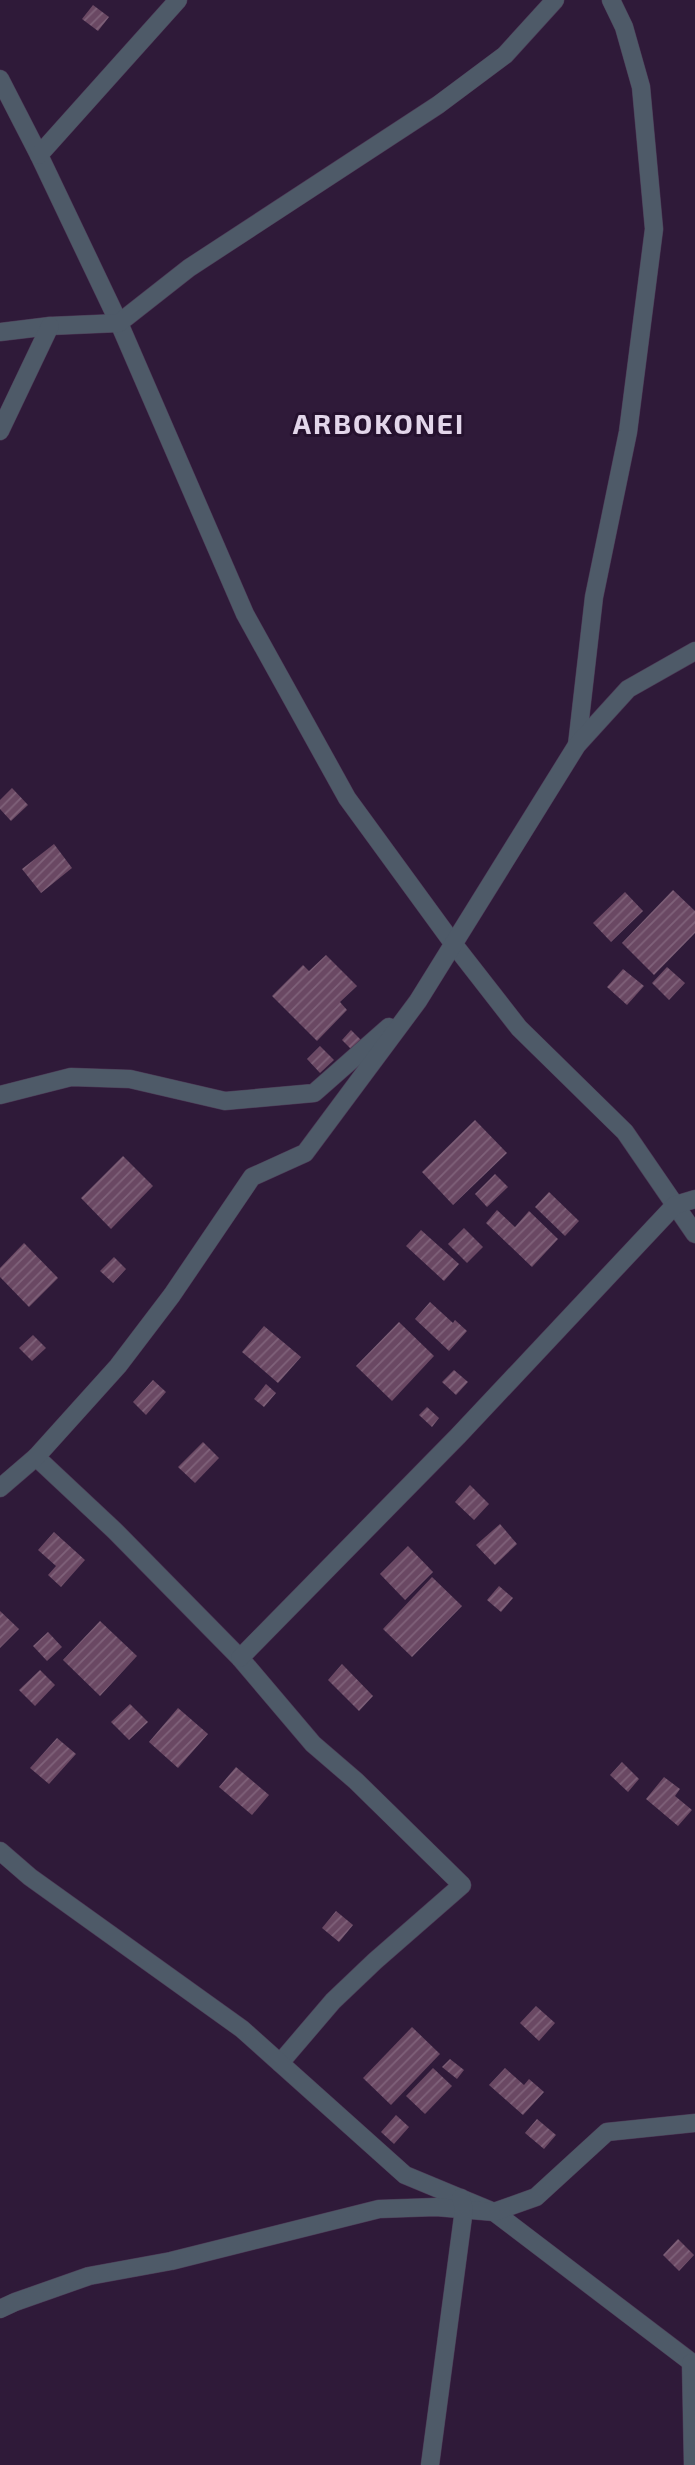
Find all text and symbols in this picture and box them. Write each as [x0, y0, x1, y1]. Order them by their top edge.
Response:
district label: ARBOKONEI [293, 406, 465, 440]

